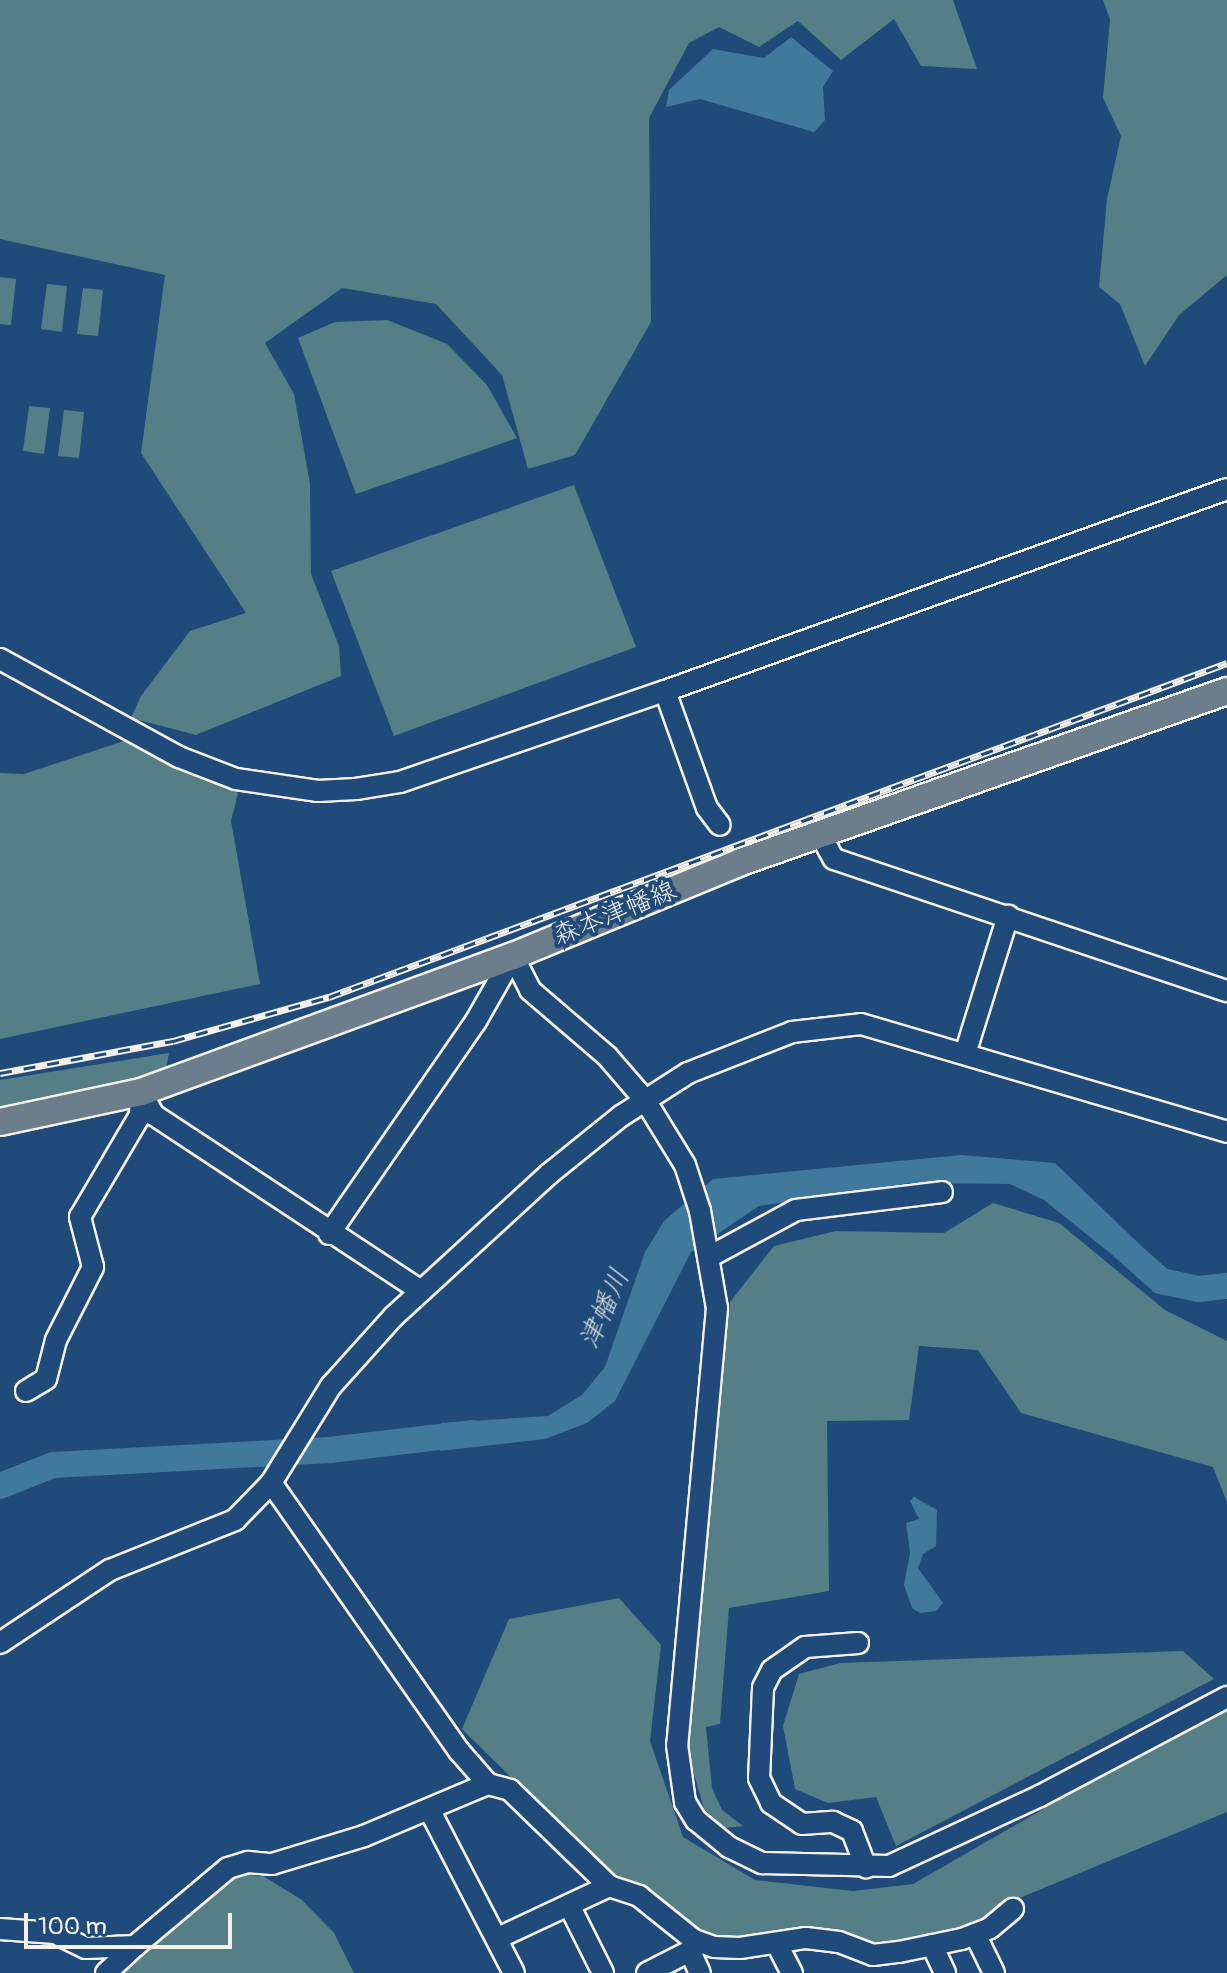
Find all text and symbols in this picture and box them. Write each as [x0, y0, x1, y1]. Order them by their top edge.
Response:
street label: 森本津幡線 [549, 875, 681, 953]
water label: 津幡川 [573, 1264, 637, 1354]
scale bar [28, 1897, 236, 1947]
text: 100 m [38, 1912, 107, 1941]

